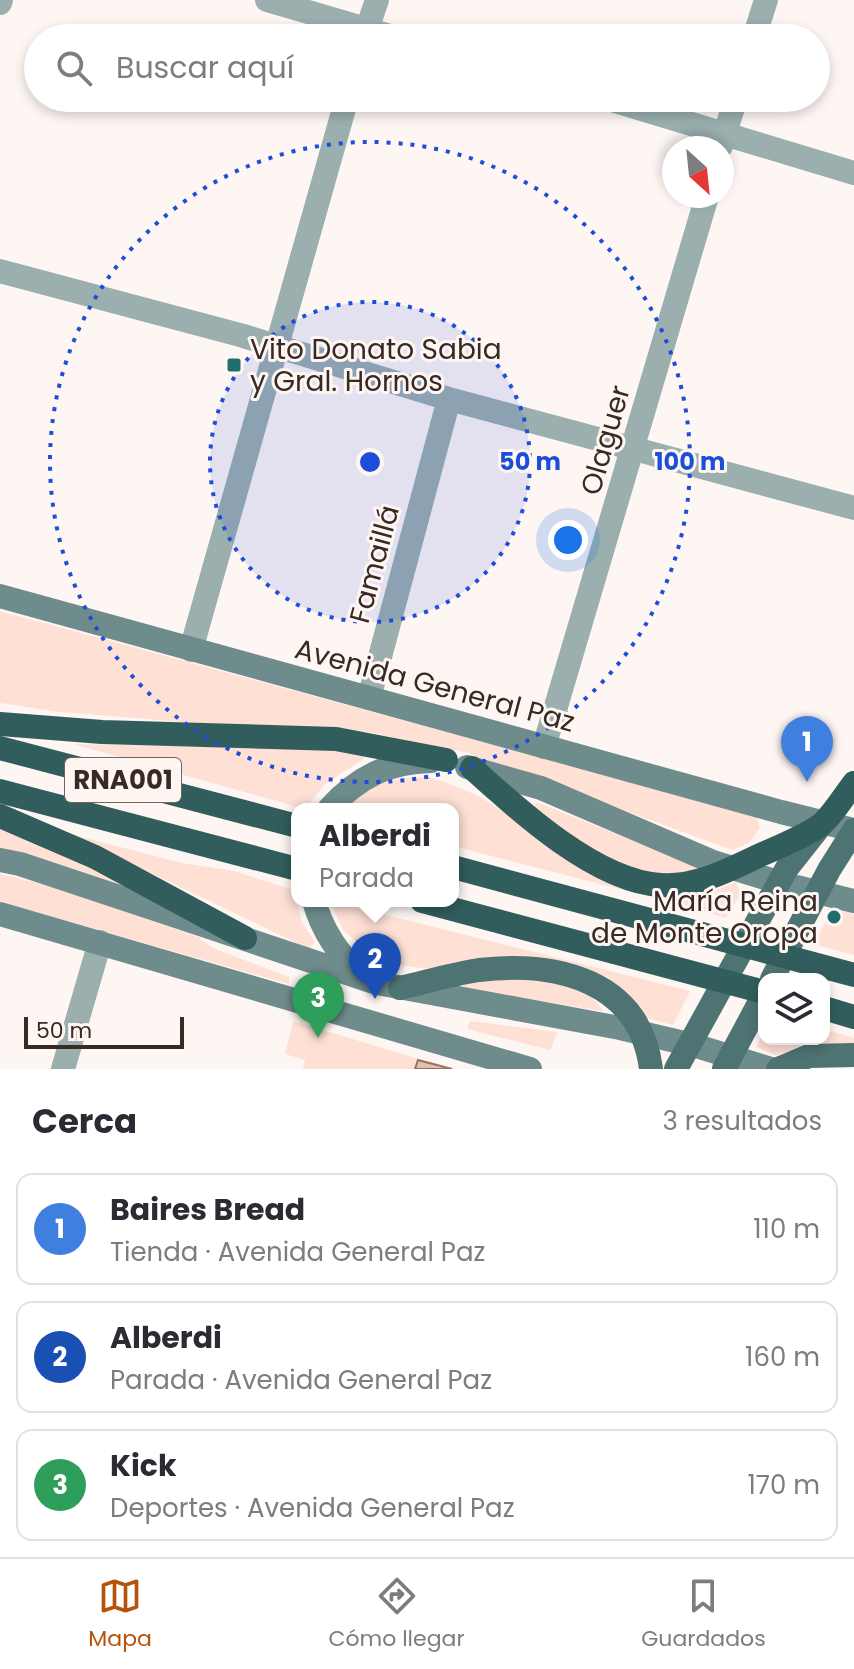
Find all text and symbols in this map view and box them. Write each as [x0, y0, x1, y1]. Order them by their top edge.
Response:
search box [24, 24, 830, 112]
icon: search [52, 46, 96, 90]
text: Buscar aquí [116, 46, 294, 89]
north arrow [662, 136, 734, 208]
place label: Vito Donato Sabia y Gral. Hornos [250, 330, 502, 401]
marker: Vito Donato Sabia y Gral. Hornos [225, 356, 243, 374]
street label: Olaguer [571, 381, 640, 500]
text: 50 m [499, 445, 561, 478]
text: 100 m [655, 445, 725, 478]
centre of rings [356, 448, 384, 476]
street label: Famaillá [340, 501, 409, 627]
your location [548, 520, 588, 560]
street label: Avenida General Paz [291, 629, 579, 742]
pin: 1 [781, 716, 833, 782]
road number: RNA001 [65, 758, 181, 802]
popup [291, 803, 459, 907]
text: Alberdi [319, 814, 431, 857]
text: Parada [319, 860, 414, 896]
place label: María Reina de Monte Oropa [591, 882, 818, 953]
marker: María Reina de Monte Oropa [825, 908, 843, 926]
pin: 2 [349, 933, 401, 999]
pin: 3 [292, 972, 344, 1038]
map controls [758, 973, 830, 1045]
button: layers [758, 973, 830, 1045]
scale bar [24, 1013, 184, 1049]
text: 50 m [36, 1015, 92, 1046]
text: Cerca [32, 1097, 137, 1145]
text: 3 resultados [662, 1103, 822, 1139]
text: Baires Bread [110, 1188, 305, 1231]
text: 1 [55, 1211, 65, 1247]
text: 110 m [753, 1211, 820, 1247]
text: Tienda · Avenida General Paz [110, 1234, 485, 1270]
text: Alberdi [110, 1316, 222, 1359]
text: 2 [53, 1339, 67, 1375]
text: 160 m [745, 1339, 820, 1375]
text: Parada · Avenida General Paz [110, 1362, 492, 1398]
text: Kick [110, 1444, 176, 1487]
text: 3 [52, 1467, 68, 1503]
text: 170 m [747, 1467, 820, 1503]
text: Deportes · Avenida General Paz [110, 1490, 515, 1526]
tab: Mapa [88, 1574, 152, 1655]
tab: Cómo llegar [329, 1574, 465, 1655]
tab: Guardados [641, 1574, 766, 1655]

